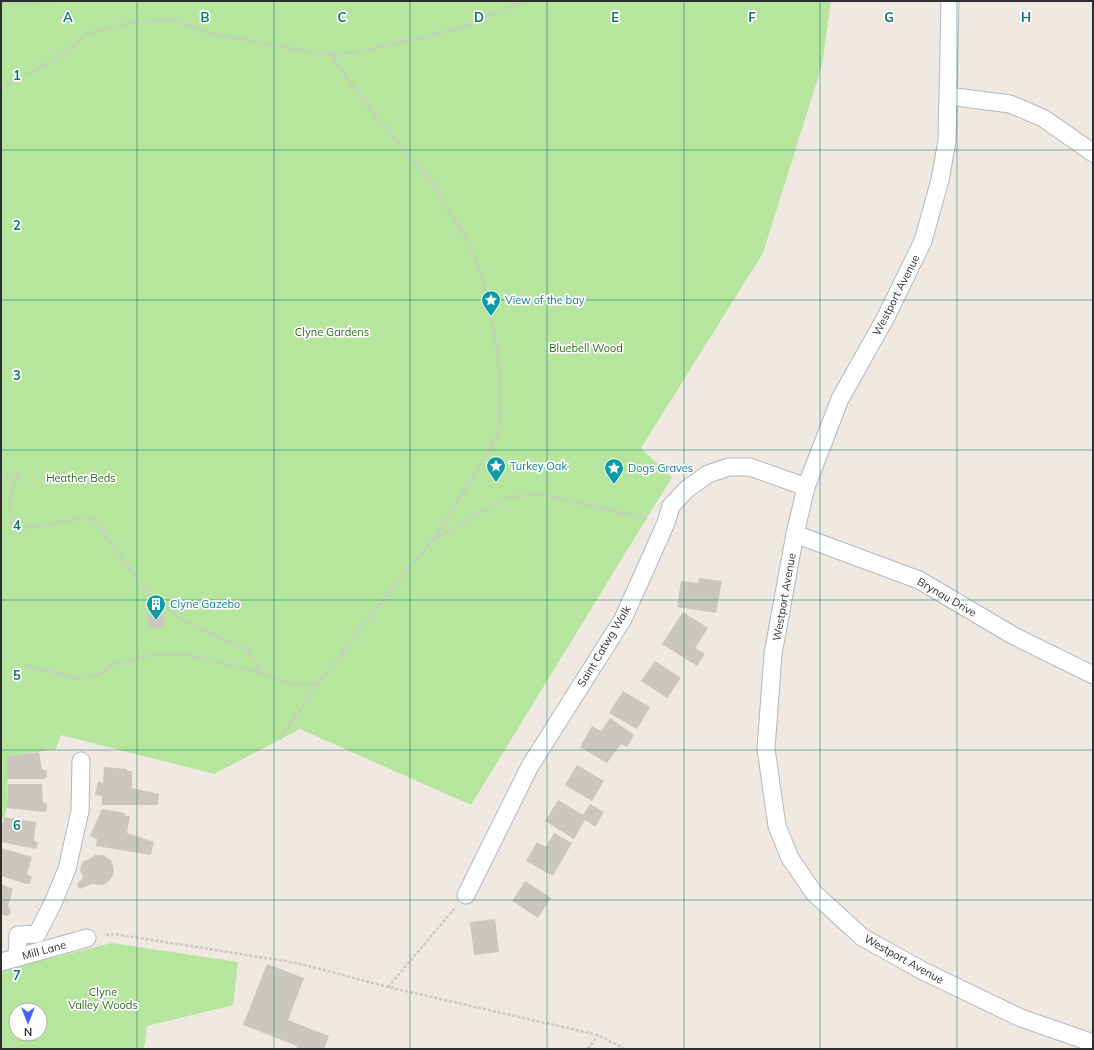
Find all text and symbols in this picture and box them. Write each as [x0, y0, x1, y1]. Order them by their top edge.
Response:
text: A [63, 9, 73, 25]
text: B [201, 9, 210, 25]
text: C [338, 9, 347, 25]
text: D [474, 9, 484, 25]
text: E [611, 9, 619, 25]
text: F [748, 9, 756, 25]
text: G [884, 9, 894, 25]
text: H [1021, 9, 1031, 25]
text: 1 [13, 67, 21, 83]
text: 2 [13, 217, 21, 233]
street label: Westport Avenue [870, 252, 922, 338]
place icon: View of the bay [480, 289, 502, 317]
place label: View of the bay [505, 293, 585, 307]
park label: Clyne Gardens [295, 325, 369, 339]
park label: Bluebell Wood [549, 341, 623, 355]
text: 3 [13, 367, 21, 383]
place icon: Turkey Oak [485, 455, 507, 483]
place icon: Dogs Graves [603, 457, 625, 485]
place label: Turkey Oak [510, 459, 567, 473]
place label: Dogs Graves [628, 461, 693, 475]
park label: Heather Beds [46, 471, 116, 485]
text: 4 [13, 517, 21, 533]
street label: Westport Avenue [769, 552, 799, 642]
street label: Brynau Drive [915, 574, 979, 620]
building icon: Clyne Gazebo [145, 593, 167, 621]
place label: Clyne Gazebo [170, 597, 240, 611]
street label: Saint Catwg Walk [574, 602, 634, 689]
text: 5 [13, 667, 21, 683]
text: 6 [13, 817, 21, 833]
street label: Westport Avenue [862, 931, 946, 987]
street label: Mill Lane [20, 937, 68, 963]
text: 7 [13, 967, 21, 983]
park label: Clyne Valley Woods [68, 985, 138, 1012]
north arrow [8, 1002, 48, 1042]
text: N [24, 1025, 32, 1039]

